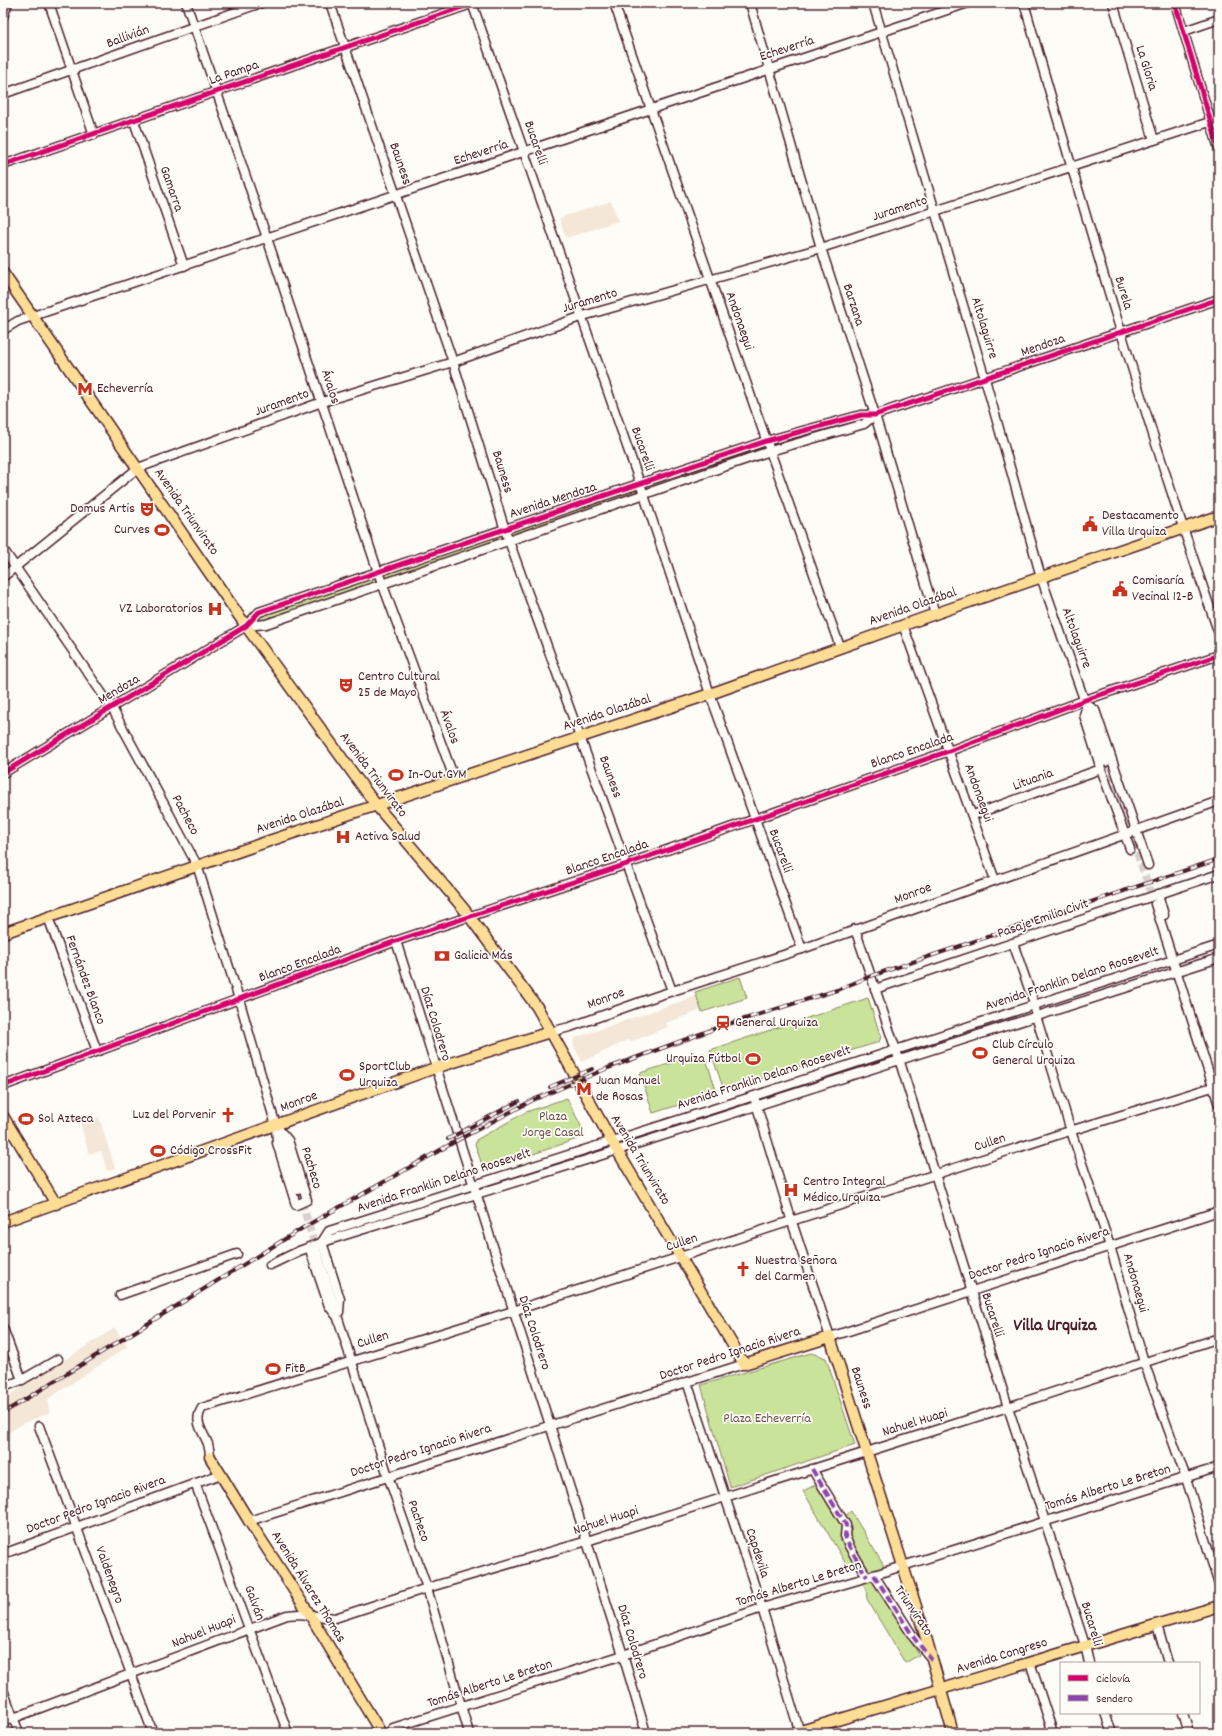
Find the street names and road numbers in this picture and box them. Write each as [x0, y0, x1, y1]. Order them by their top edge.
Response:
street label: Ballivián [104, 20, 152, 54]
street label: Echeverría [757, 31, 817, 67]
street label: La Gloria [1130, 43, 1162, 94]
street label: La Pampa [207, 55, 262, 91]
street label: Bucarelli [518, 118, 552, 168]
street label: Echeverría [451, 135, 511, 171]
street label: Bauness [383, 140, 417, 188]
street label: Gamarra [154, 164, 188, 215]
street label: Juramento [870, 191, 930, 227]
street label: Burela [1108, 274, 1138, 313]
street label: Barzana [837, 281, 869, 329]
street label: Juramento [560, 283, 620, 319]
street label: Andonaegui [720, 289, 758, 353]
street label: Altolaguirre [965, 295, 1003, 361]
street label: Mendoza [1018, 329, 1068, 363]
street label: Ávalos [315, 367, 345, 407]
street label: Juramento [252, 384, 312, 422]
street label: Bucarelli [625, 424, 659, 474]
street label: Bauness [486, 448, 518, 496]
street label: Avenida Triunvirato [148, 464, 224, 560]
street label: Avenida Mendoza [507, 477, 600, 524]
street label: Avenida Olazábal [867, 582, 960, 631]
street label: Altolaguirre [1056, 605, 1096, 671]
street label: Mendoza [94, 669, 144, 710]
street label: Avenida Olazábal [561, 689, 654, 737]
street label: Ávalos [434, 707, 464, 747]
street label: Blanco Encalada [868, 727, 956, 774]
street label: Avenida Triunvirato [334, 728, 412, 822]
street label: Bauness [593, 753, 627, 801]
street label: Andonaegui [958, 761, 998, 825]
street label: Lituania [1010, 763, 1056, 797]
street label: Pacheco [166, 791, 204, 839]
street label: Avenida Olazábal [254, 792, 347, 840]
street label: Bucarelli [763, 826, 797, 876]
street label: Blanco Encalada [563, 834, 651, 881]
street label: Monroe [891, 878, 935, 910]
street label: Pasaje Emilio Civit [995, 894, 1091, 944]
street label: Fernández Blanco [60, 933, 110, 1027]
street label: Blanco Encalada [256, 940, 344, 988]
street label: Avenida Franklin Delano Roosevelt [982, 941, 1162, 1017]
street label: Monroe [584, 983, 628, 1015]
street label: Díaz Colodrero [414, 984, 456, 1064]
street label: Avenida Franklin Delano Roosevelt [674, 1040, 854, 1116]
street label: Monroe [277, 1086, 321, 1118]
street label: Avenida Triunvirato [605, 1111, 675, 1209]
street label: Cullen [972, 1129, 1008, 1157]
street label: Avenida Franklin Delano Roosevelt [354, 1143, 534, 1219]
street label: Pacheco [295, 1145, 327, 1191]
street label: Doctor Pedro Ignacio Rivera [966, 1222, 1112, 1286]
street label: Cullen [664, 1229, 700, 1257]
street label: Andonaegui [1117, 1251, 1153, 1315]
street label: Bucarelli [975, 1290, 1009, 1340]
street label: Díaz Colodrero [513, 1293, 555, 1373]
street label: Doctor Pedro Ignacio Rivera [657, 1322, 803, 1386]
street label: Cullen [355, 1326, 391, 1354]
street label: Bauness [845, 1364, 877, 1412]
street label: Nahuel Huapi [880, 1403, 951, 1442]
street label: Doctor Pedro Ignacio Rivera [348, 1419, 494, 1483]
street label: Tomás Alberto Le Breton [1043, 1459, 1173, 1517]
street label: Doctor Pedro Ignacio Rivera [24, 1470, 169, 1540]
street label: Pacheco [402, 1497, 434, 1545]
street label: Nahuel Huapi [571, 1501, 642, 1541]
street label: Capdevila [740, 1526, 775, 1581]
street label: Avenida Álvarez Thomas [266, 1527, 350, 1647]
street label: Valdenegro [89, 1544, 129, 1606]
street label: Tomás Alberto Le Breton [734, 1555, 864, 1613]
street label: Triunvirato [889, 1582, 937, 1640]
street label: Galván [238, 1583, 270, 1623]
street label: Bucarelli [1075, 1599, 1107, 1649]
street label: Díaz Colodrero [611, 1602, 653, 1682]
street label: Nahuel Huapi [169, 1610, 239, 1654]
street label: Avenida Congreso [954, 1633, 1050, 1679]
street label: Tomás Alberto Le Breton [425, 1654, 555, 1714]

